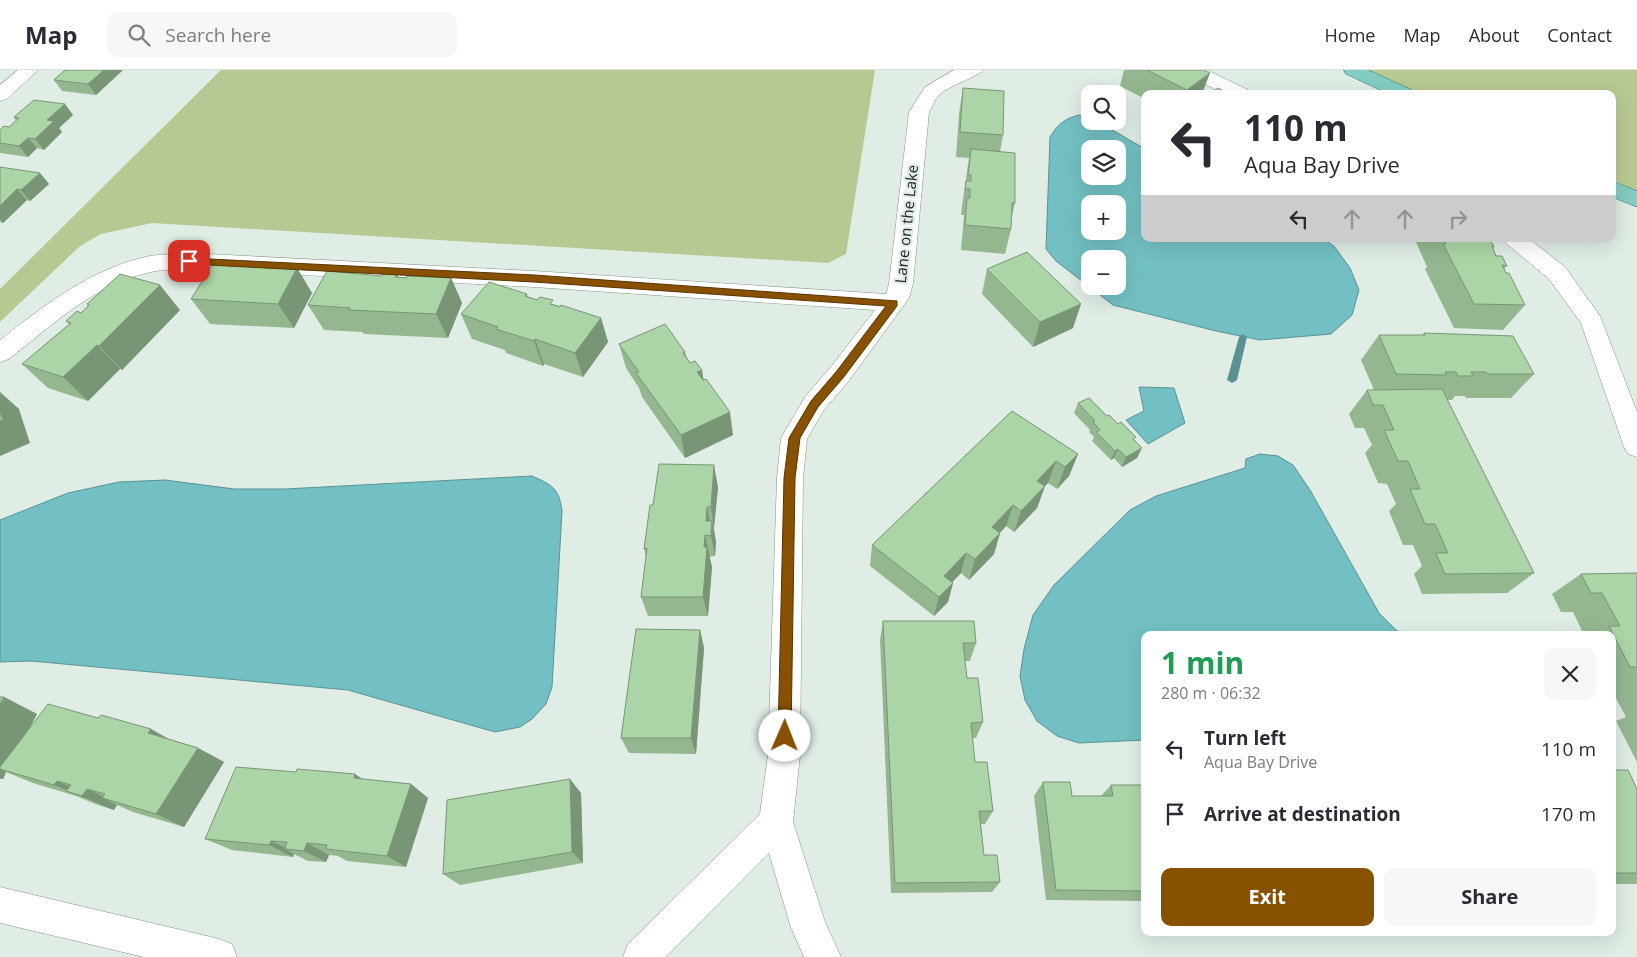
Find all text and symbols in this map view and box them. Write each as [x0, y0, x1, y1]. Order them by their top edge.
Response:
search box [107, 12, 457, 57]
text: Map [25, 18, 77, 51]
icon: search [125, 21, 153, 49]
text: Search here [165, 22, 271, 48]
text: Home [1325, 23, 1375, 47]
text: Map [1403, 23, 1441, 47]
text: About [1469, 23, 1519, 47]
text: Contact [1547, 23, 1612, 47]
map controls [1081, 85, 1126, 295]
button: search [1081, 85, 1126, 130]
text: 110 m [1244, 104, 1348, 151]
icon: left [1161, 110, 1226, 175]
button: layers [1081, 140, 1126, 185]
text: Aqua Bay Drive [1244, 149, 1400, 179]
street label: Lane on the Lake [890, 164, 922, 284]
button: + [1081, 195, 1126, 240]
icon: left [1285, 205, 1313, 233]
icon: ahead [1338, 205, 1366, 233]
icon: ahead [1391, 205, 1419, 233]
icon: right [1444, 205, 1472, 233]
pin [168, 240, 210, 282]
icon: arrive [175, 247, 203, 275]
button: − [1081, 250, 1126, 295]
text: 1 min [1161, 642, 1244, 683]
button: close [1544, 648, 1596, 700]
text: 280 m · 06:32 [1161, 682, 1261, 704]
position arrow [758, 709, 810, 761]
text: Turn left [1204, 725, 1286, 751]
icon: left [1161, 735, 1189, 763]
text: 110 m [1541, 736, 1596, 762]
text: Aqua Bay Drive [1204, 751, 1317, 773]
icon: arrive [1161, 800, 1189, 828]
text: Arrive at destination [1204, 801, 1401, 827]
text: 170 m [1541, 801, 1596, 827]
button: Exit [1161, 868, 1374, 926]
button: Share [1384, 868, 1596, 926]

